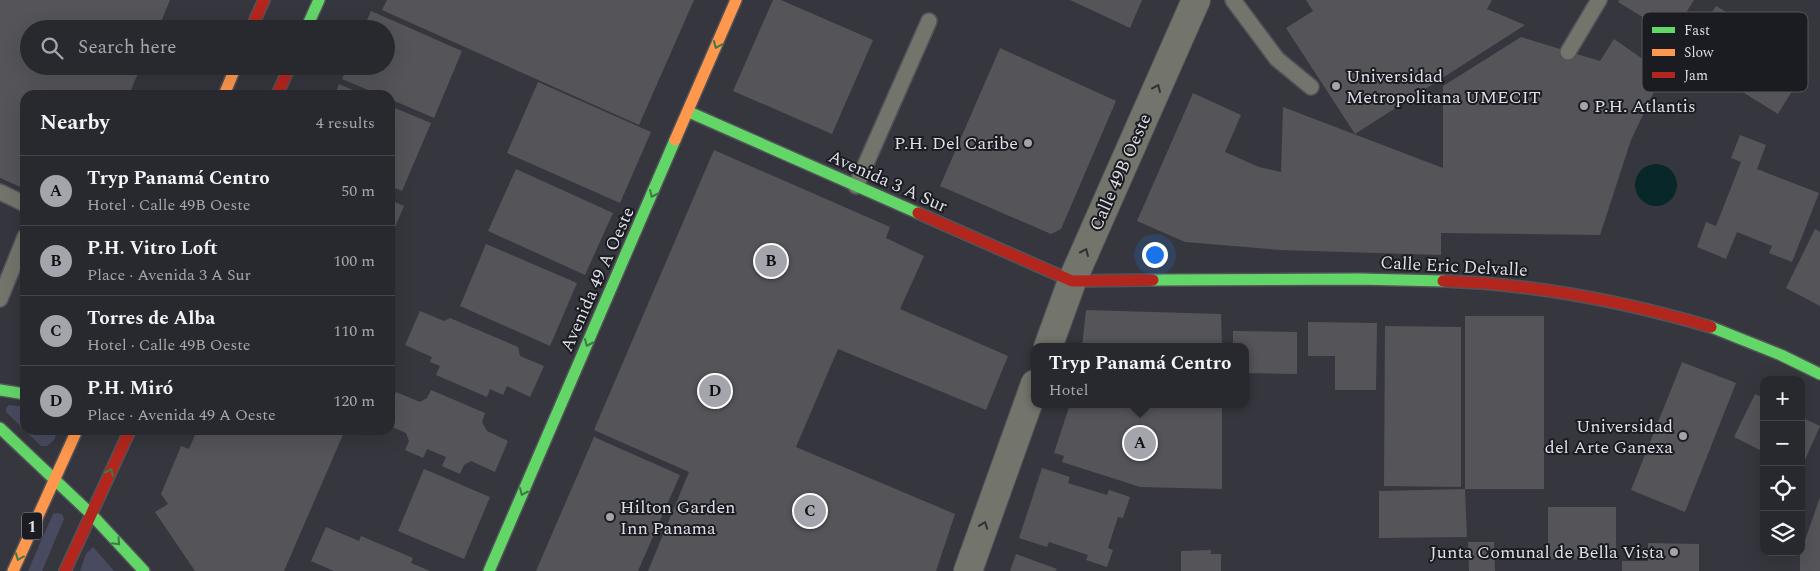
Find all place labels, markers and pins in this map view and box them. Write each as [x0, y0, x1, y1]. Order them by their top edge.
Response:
place label: Universidad Metropolitana UMECIT [1346, 63, 1541, 111]
marker: Universidad Metropolitana UMECIT [1330, 80, 1342, 92]
place label: P.H. Atlantis [1594, 93, 1696, 120]
marker: P.H. Atlantis [1578, 100, 1590, 112]
place label: P.H. Del Caribe [894, 130, 1018, 157]
marker: P.H. Del Caribe [1022, 137, 1034, 149]
pin: B [755, 242, 787, 280]
pin: D [699, 372, 731, 410]
place label: Universidad del Arte Ganexa [1545, 413, 1673, 461]
pin: A [1124, 424, 1156, 462]
marker: Universidad del Arte Ganexa [1677, 430, 1689, 442]
pin: C [794, 492, 826, 530]
place label: Hilton Garden Inn Panama [620, 494, 736, 542]
marker: Hilton Garden Inn Panama [604, 511, 616, 523]
place label: Junta Comunal de Bella Vista [1430, 539, 1664, 566]
marker: Junta Comunal de Bella Vista [1668, 546, 1680, 558]

